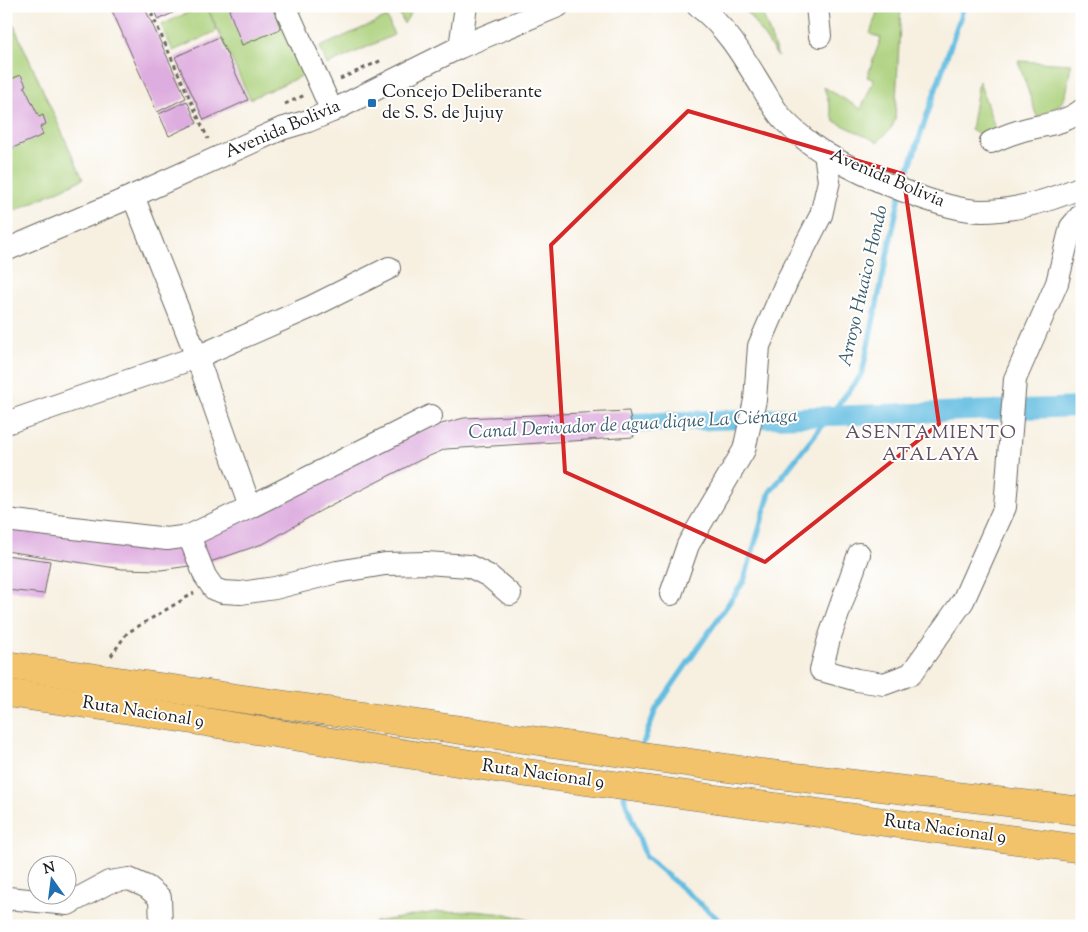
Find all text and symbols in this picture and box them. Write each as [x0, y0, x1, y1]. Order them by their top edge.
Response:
place label: Concejo Deliberante de S. S. de Jujuy [382, 80, 542, 127]
street label: Avenida Bolivia [221, 94, 345, 166]
marker: Concejo Deliberante de S. S. de Jujuy [366, 97, 378, 109]
street label: Avenida Bolivia [825, 143, 949, 215]
water label: Arroyo Huaico Hondo [832, 203, 896, 369]
water label: Canal Derivador de agua dique La Ciénaga [468, 403, 798, 447]
district label: ASENTAMIENTO ATALAYA [845, 420, 1017, 469]
street label: Ruta Nacional 9 [80, 691, 206, 735]
street label: Ruta Nacional 9 [480, 754, 606, 796]
street label: Ruta Nacional 9 [882, 809, 1008, 851]
north arrow [28, 854, 78, 904]
text: N [41, 858, 57, 880]

